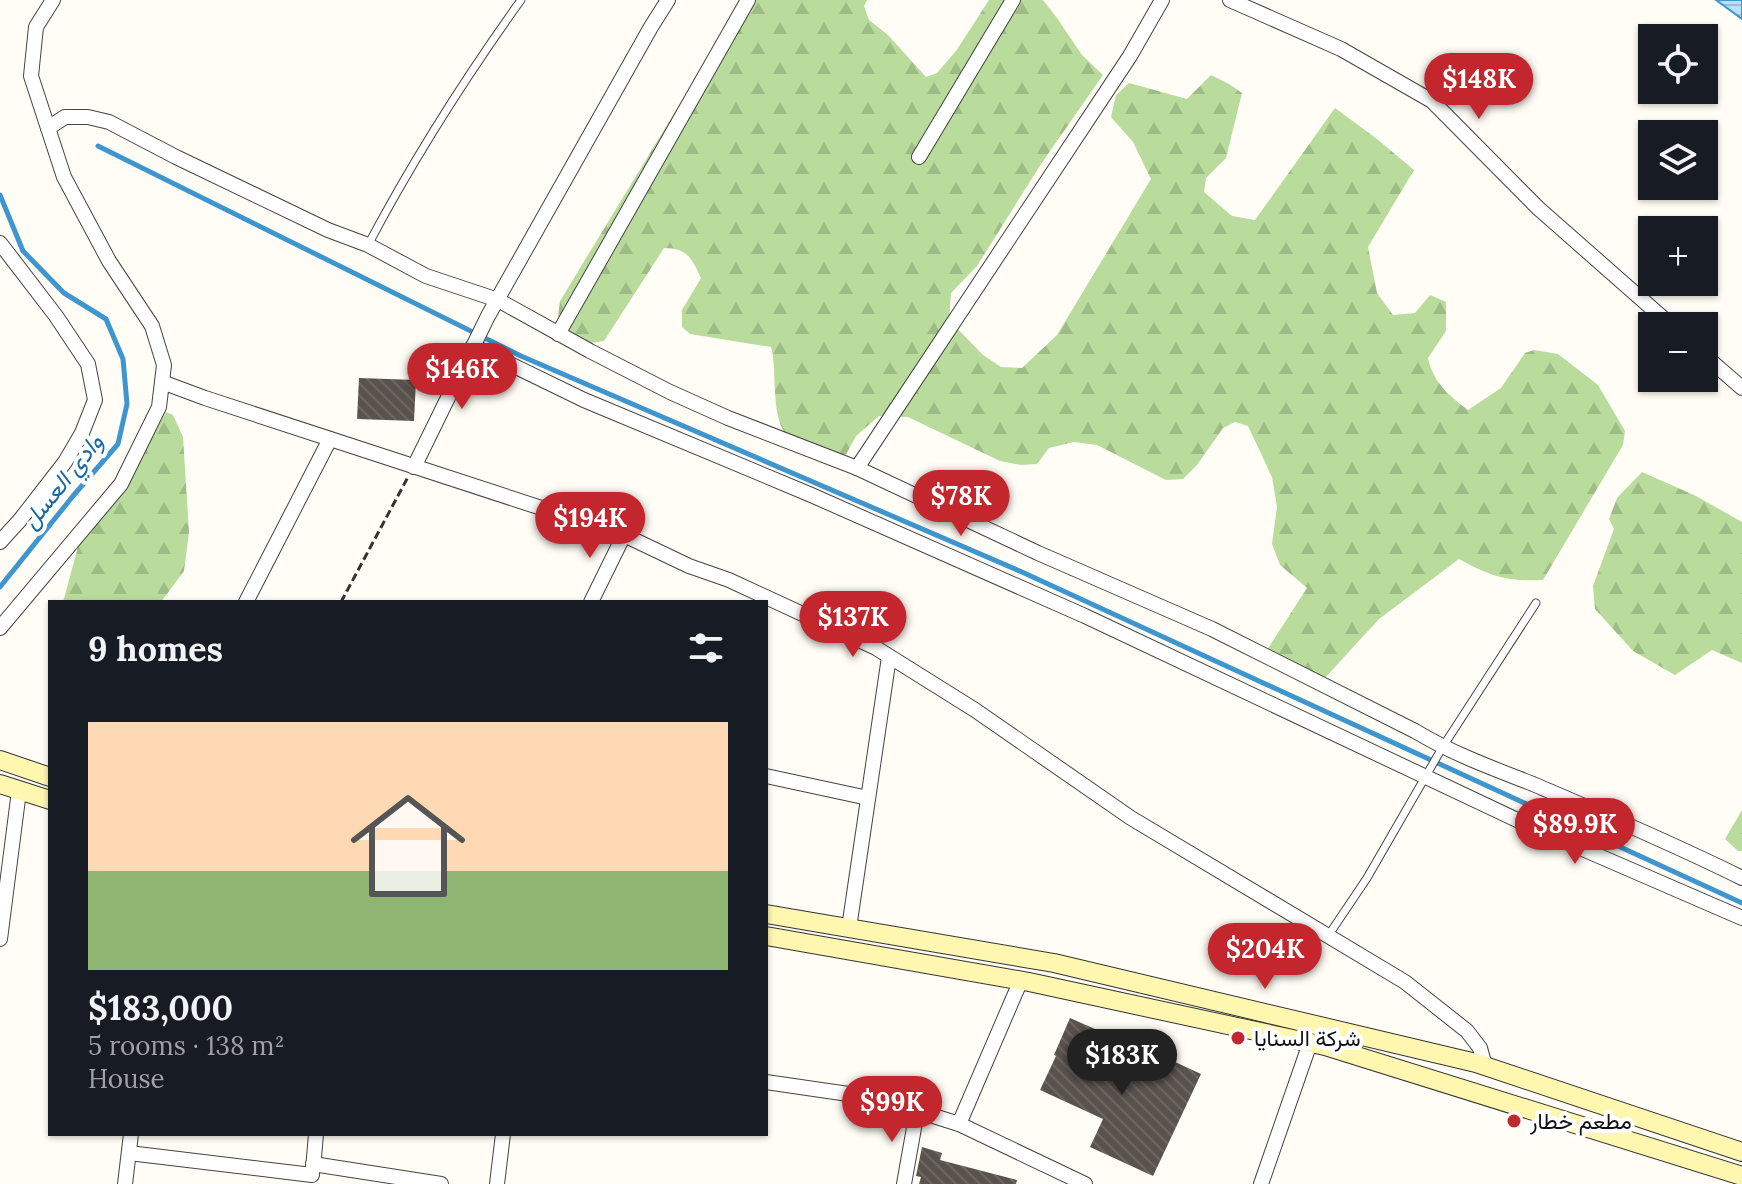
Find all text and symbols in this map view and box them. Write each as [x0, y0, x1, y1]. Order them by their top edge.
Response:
map controls [1638, 24, 1718, 392]
button: locate [1638, 24, 1718, 104]
pin: $148K [1423, 53, 1535, 121]
text: $148K [1442, 62, 1516, 95]
button: layers [1638, 120, 1718, 200]
button: + [1638, 216, 1718, 296]
button: − [1638, 312, 1718, 392]
pin: $146K [406, 343, 518, 411]
text: $146K [425, 352, 499, 385]
water label: وادي العسل [14, 427, 113, 537]
pin: $78K [914, 470, 1008, 538]
text: $78K [931, 479, 991, 512]
pin: $194K [534, 492, 646, 560]
text: $194K [553, 501, 627, 534]
pin: $137K [797, 591, 909, 659]
text: $137K [817, 600, 889, 633]
icon: filters [684, 626, 728, 670]
text: 9 homes [88, 627, 223, 670]
icon: home [336, 774, 480, 918]
pin: $89.9K [1510, 798, 1640, 866]
text: $89.9K [1533, 807, 1617, 840]
pin: $204K [1209, 923, 1321, 991]
text: $204K [1226, 932, 1304, 965]
text: $183,000 [88, 986, 233, 1029]
place label: شركة السنايا [1254, 1024, 1361, 1052]
text: 5 rooms · 138 m² [88, 1029, 285, 1062]
pin: $183K [1066, 1029, 1178, 1097]
marker: شركة السنايا [1229, 1029, 1247, 1047]
text: $183K [1085, 1038, 1159, 1071]
text: House [88, 1062, 165, 1095]
pin: $99K [845, 1076, 939, 1144]
text: $99K [860, 1085, 924, 1118]
place label: مطعم خطار [1529, 1107, 1632, 1136]
marker: مطعم خطار [1505, 1112, 1523, 1130]

